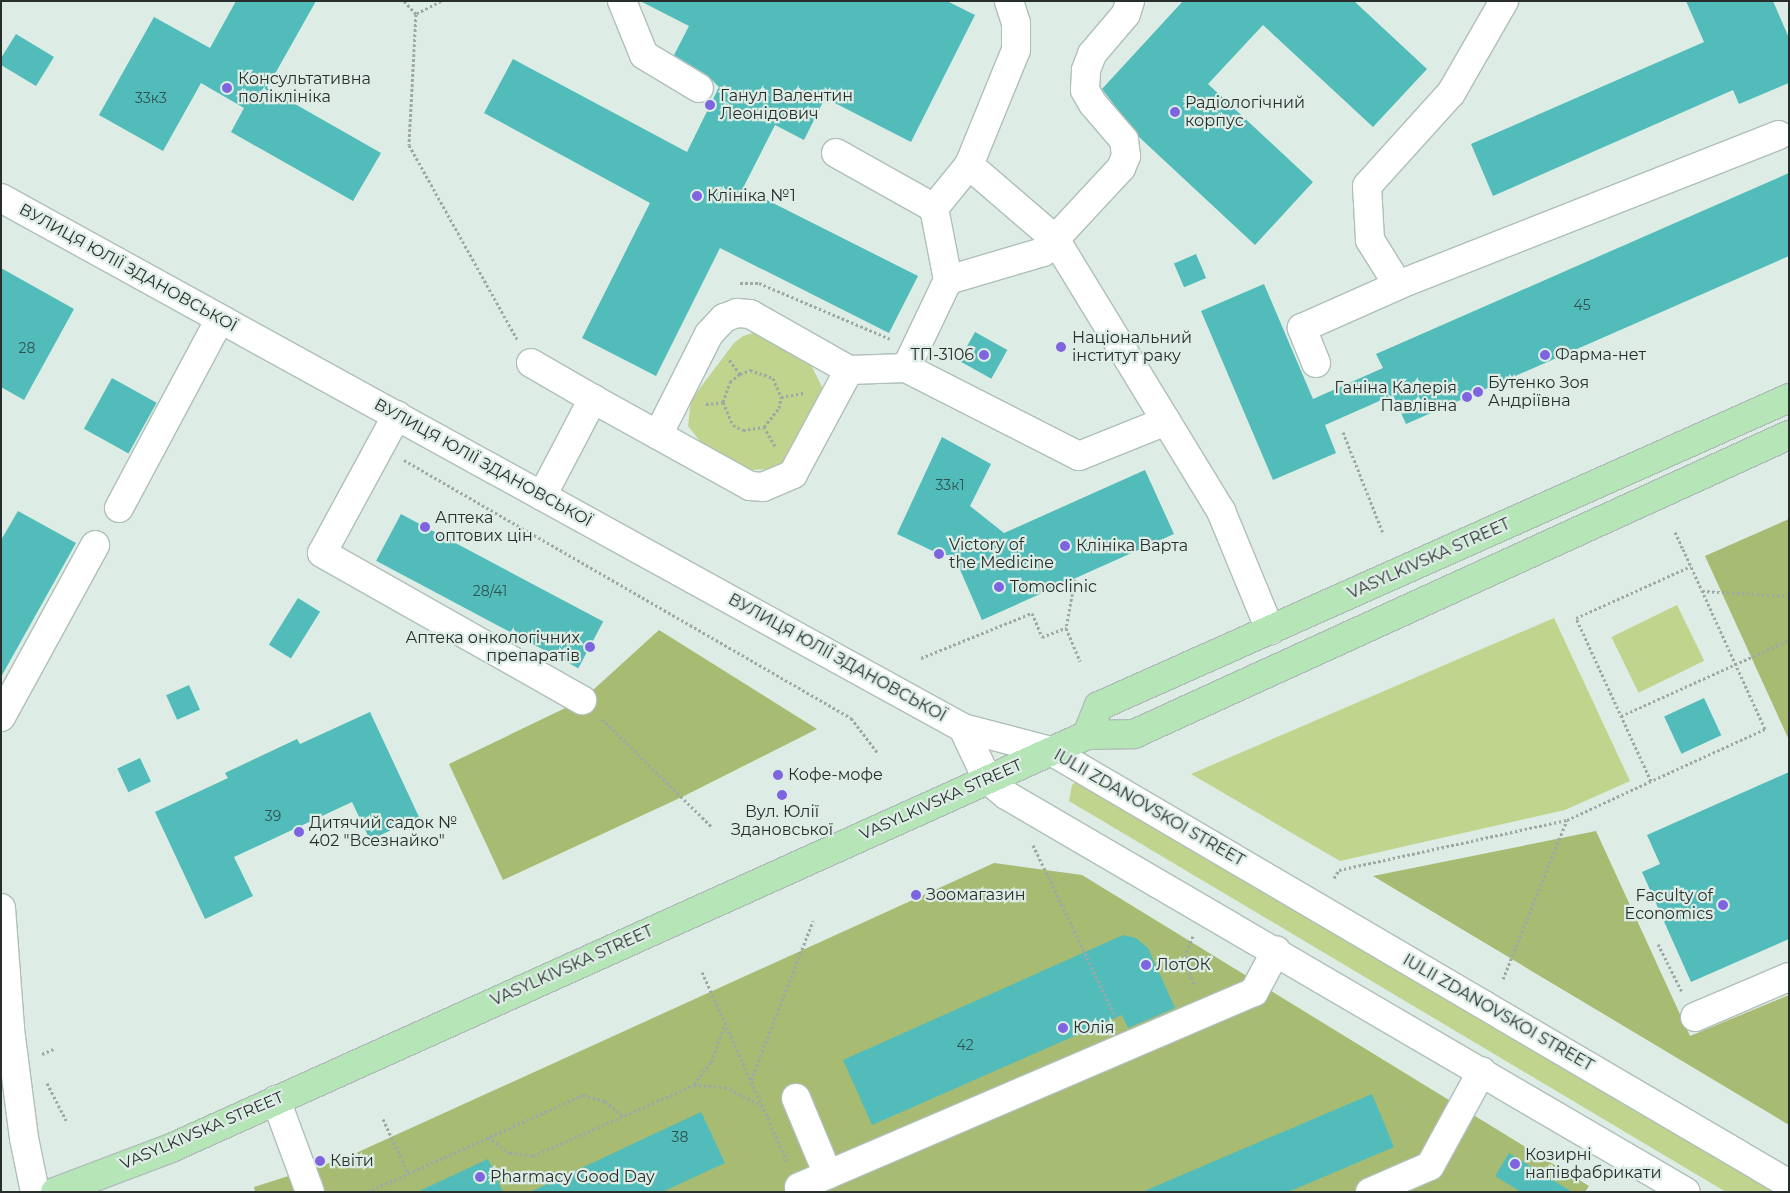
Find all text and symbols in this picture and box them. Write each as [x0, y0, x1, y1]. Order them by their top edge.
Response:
place label: Консультативна поліклініка [238, 69, 371, 107]
marker: Консультативна поліклініка [220, 81, 234, 95]
place label: Ганул Валентин Леонідович [720, 86, 853, 124]
house number: 33к3 [135, 90, 167, 106]
place label: Радіологічний корпус [1185, 93, 1305, 131]
marker: Ганул Валентин Леонідович [704, 99, 716, 111]
marker: Радіологічний корпус [1169, 106, 1181, 118]
place label: Клініка №1 [707, 186, 796, 206]
marker: Клініка №1 [691, 190, 703, 202]
street label: ВУЛИЦЯ ЮЛІЇ ЗДАНОВСЬКОЇ [16, 200, 240, 336]
house number: 45 [1573, 297, 1591, 313]
place label: Національний інститут раку [1072, 328, 1192, 366]
house number: 28 [19, 340, 35, 356]
marker: Національний інститут раку [1054, 340, 1068, 354]
place label: ТП-3106 [910, 345, 974, 365]
place label: Фарма-нет [1555, 345, 1646, 365]
marker: ТП-3106 [978, 349, 990, 361]
marker: Фарма-нет [1539, 349, 1551, 361]
place label: Бутенко Зоя Андріївна [1488, 373, 1589, 411]
place label: Ганіна Калерія Павлівна [1334, 378, 1457, 416]
marker: Бутенко Зоя Андріївна [1472, 386, 1484, 398]
marker: Ганіна Калерія Павлівна [1461, 391, 1473, 403]
street label: ВУЛИЦЯ ЮЛІЇ ЗДАНОВСЬКОЇ [371, 395, 595, 531]
house number: 33к1 [936, 477, 964, 493]
place label: Аптека оптових цін [435, 508, 533, 546]
street label: VASYLKIVSKA STREET [1345, 515, 1513, 603]
marker: Аптека оптових цін [419, 521, 431, 533]
place label: Victory of the Medicine [949, 535, 1054, 573]
place label: Клініка Варта [1076, 536, 1188, 556]
marker: Клініка Варта [1058, 539, 1072, 553]
marker: Victory of the Medicine [933, 548, 945, 560]
place label: Tomoclinic [1010, 577, 1097, 597]
marker: Tomoclinic [992, 580, 1006, 594]
house number: 28/41 [473, 583, 507, 599]
street label: ВУЛИЦЯ ЮЛІЇ ЗДАНОВСЬКОЇ [725, 590, 949, 726]
place label: Аптека онкологічних препаратів [405, 628, 580, 666]
marker: Аптека онкологічних препаратів [584, 641, 596, 653]
street label: IULII ZDANOVSKOI STREET [1050, 745, 1248, 871]
street label: VASYLKIVSKA STREET [857, 756, 1025, 844]
place label: Кофе-мофе [788, 765, 883, 785]
marker: Кофе-мофе [772, 769, 784, 781]
marker: Вул. Юлії Здановської [776, 789, 788, 801]
place label: Вул. Юлії Здановської [731, 802, 833, 840]
house number: 39 [265, 808, 281, 824]
place label: Дитячий садок № 402 "Всезнайко" [309, 813, 457, 851]
marker: Дитячий садок № 402 "Всезнайко" [293, 826, 305, 838]
place label: Зоомагазин [926, 885, 1026, 905]
place label: Faculty of Economics [1625, 886, 1713, 924]
marker: Зоомагазин [910, 889, 922, 901]
marker: Faculty of Economics [1717, 899, 1729, 911]
street label: VASYLKIVSKA STREET [488, 922, 656, 1010]
street label: IULII ZDANOVSKOI STREET [1399, 950, 1597, 1076]
place label: ЛотОК [1156, 955, 1211, 975]
marker: ЛотОК [1140, 959, 1152, 971]
place label: Юлія [1073, 1018, 1114, 1038]
marker: Юлія [1057, 1022, 1069, 1034]
house number: 42 [956, 1037, 974, 1053]
street label: VASYLKIVSKA STREET [118, 1088, 286, 1174]
house number: 38 [672, 1129, 688, 1145]
place label: Козирні напівфабрикати [1525, 1145, 1661, 1183]
place label: Квіти [330, 1151, 374, 1171]
marker: Квіти [314, 1155, 326, 1167]
marker: Козирні напівфабрикати [1509, 1158, 1521, 1170]
place label: Pharmacy Good Day [490, 1167, 655, 1187]
marker: Pharmacy Good Day [474, 1171, 486, 1183]

